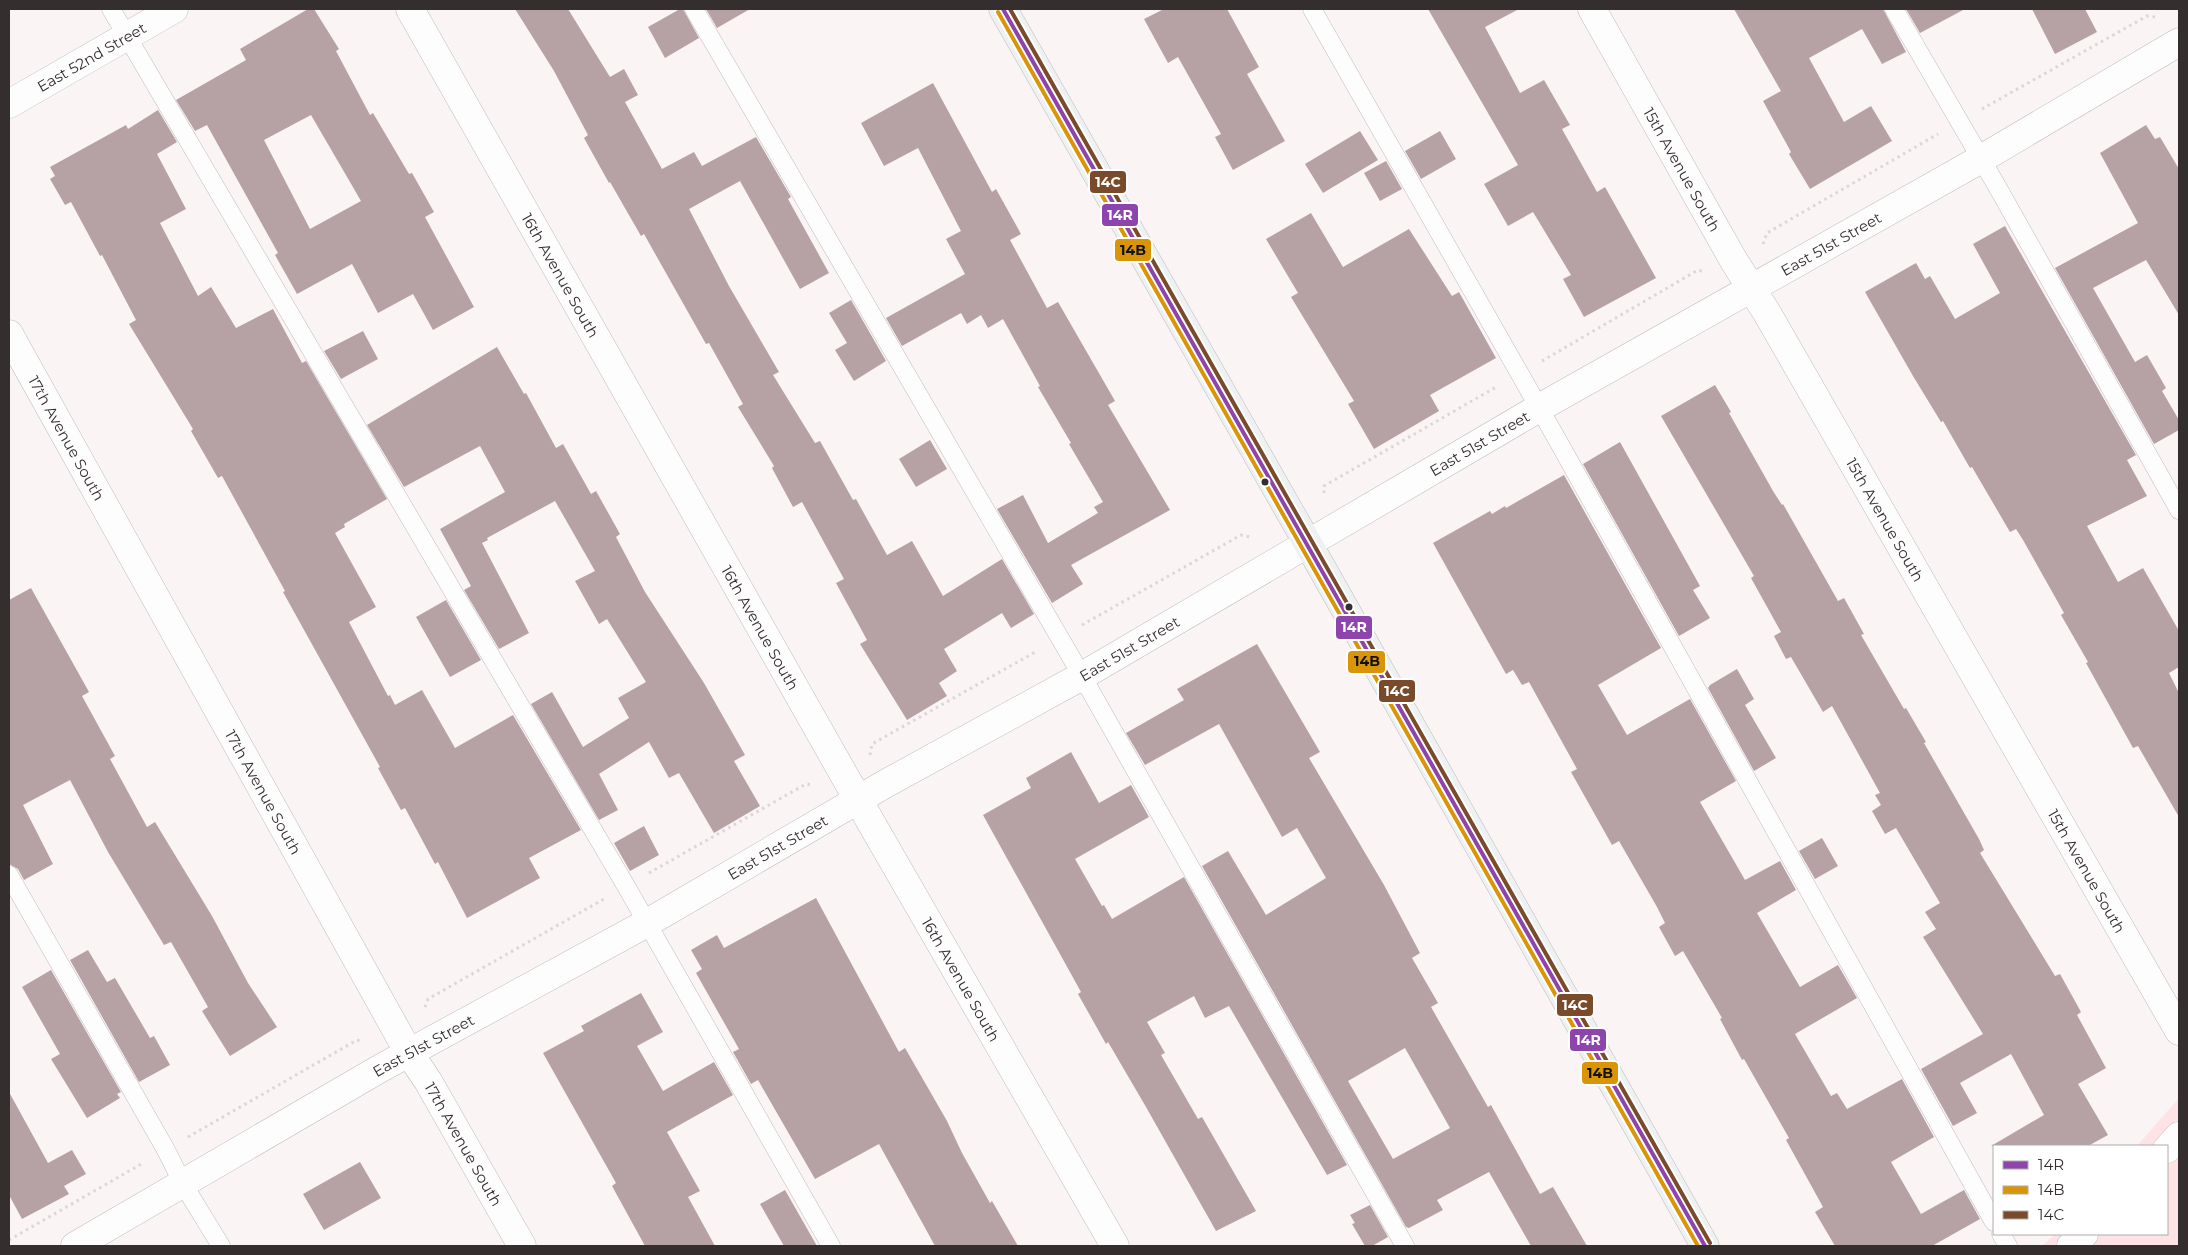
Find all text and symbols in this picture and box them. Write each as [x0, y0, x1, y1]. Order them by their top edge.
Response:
street label: East 52nd Street [33, 18, 149, 95]
street label: 15th Avenue South [1640, 104, 1725, 235]
line badge: 14C [1089, 170, 1127, 194]
text: 14C [1095, 173, 1121, 191]
line badge: 14R [1101, 203, 1139, 227]
text: 14R [1107, 206, 1133, 224]
street label: East 51st Street [1777, 208, 1885, 280]
street label: 16th Avenue South [518, 210, 604, 341]
line badge: 14B [1114, 238, 1152, 262]
text: 14B [1120, 241, 1146, 259]
street label: 17th Avenue South [25, 372, 109, 504]
street label: East 51st Street [1426, 406, 1533, 480]
street label: 15th Avenue South [1843, 454, 1929, 585]
unlabelled marker [1260, 477, 1270, 487]
street label: 16th Avenue South [718, 562, 803, 693]
unlabelled marker [1344, 602, 1354, 612]
street label: East 51st Street [1076, 612, 1183, 685]
line badge: 14R [1335, 615, 1373, 640]
text: 14R [1341, 618, 1367, 636]
line badge: 14B [1347, 650, 1386, 674]
text: 14B [1354, 652, 1380, 670]
line badge: 14C [1378, 679, 1416, 703]
text: 14C [1384, 682, 1410, 700]
street label: 17th Avenue South [221, 726, 306, 858]
street label: 15th Avenue South [2044, 806, 2130, 936]
street label: East 51st Street [724, 810, 831, 883]
street label: 16th Avenue South [918, 914, 1005, 1045]
line badge: 14C [1556, 993, 1594, 1017]
text: 14C [1562, 996, 1588, 1014]
street label: East 51st Street [369, 1010, 477, 1080]
line badge: 14R [1569, 1028, 1607, 1052]
text: 14R [1575, 1031, 1601, 1049]
line badge: 14B [1581, 1061, 1619, 1085]
text: 14B [1587, 1064, 1613, 1082]
street label: 17th Avenue South [421, 1078, 507, 1209]
legend [1993, 1145, 2168, 1235]
text: 14R [2038, 1155, 2064, 1174]
text: 14B [2038, 1180, 2065, 1199]
text: 14C [2038, 1205, 2064, 1224]

